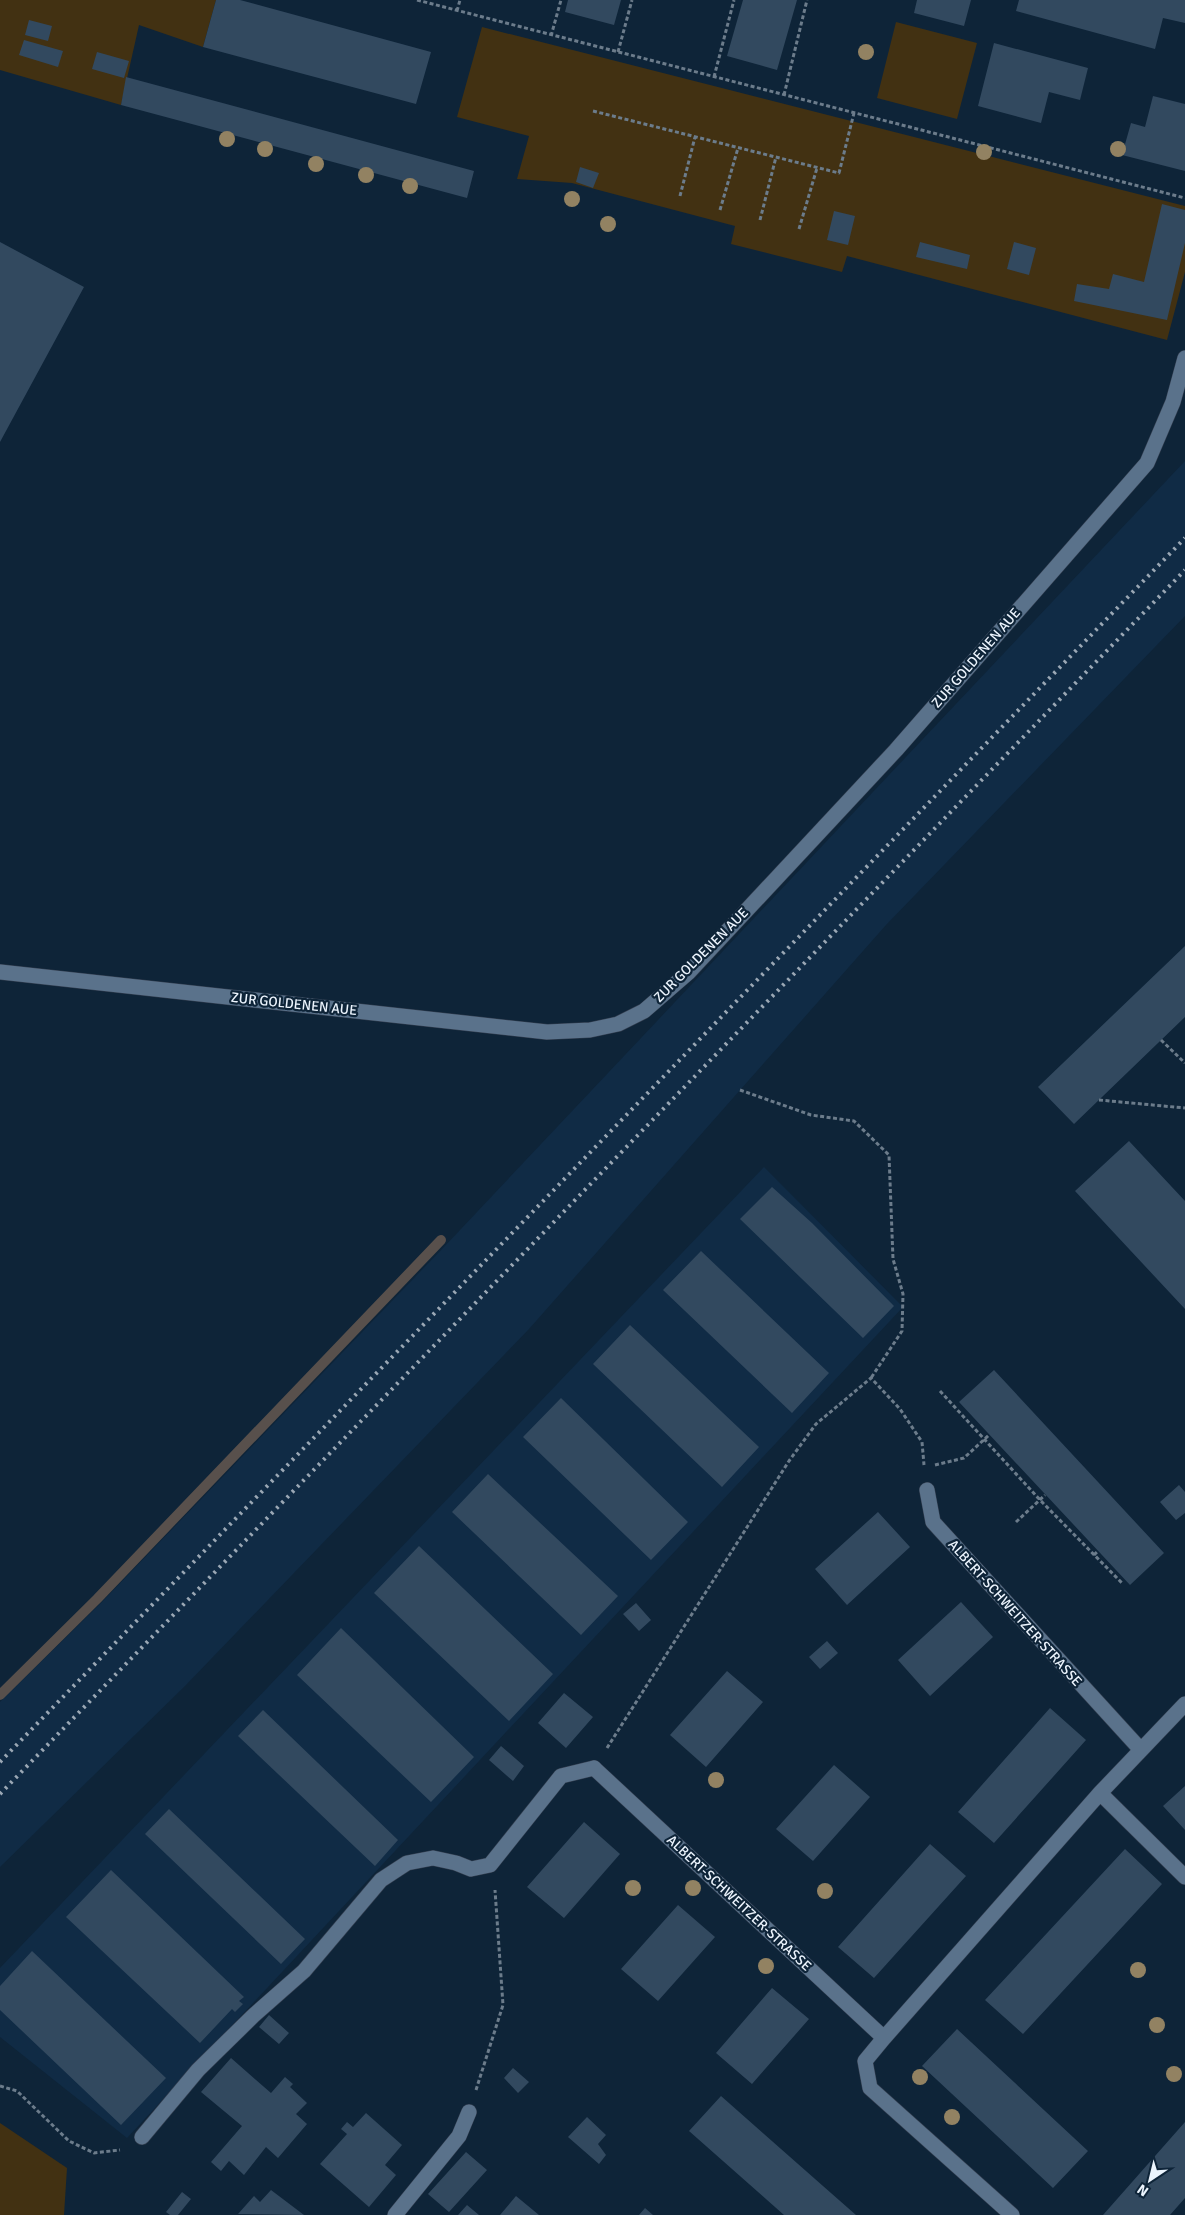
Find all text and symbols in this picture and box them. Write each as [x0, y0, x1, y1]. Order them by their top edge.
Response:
street label: ZUR GOLDENEN AUE [928, 605, 1024, 711]
street label: ZUR GOLDENEN AUE [650, 904, 752, 1006]
street label: ZUR GOLDENEN AUE [230, 989, 358, 1019]
street label: ALBERT-SCHWEITZER-STRASSE [945, 1536, 1085, 1690]
street label: ALBERT-SCHWEITZER-STRASSE [663, 1831, 815, 1975]
north arrow [1125, 2155, 1175, 2205]
text: N [1134, 2180, 1152, 2200]

